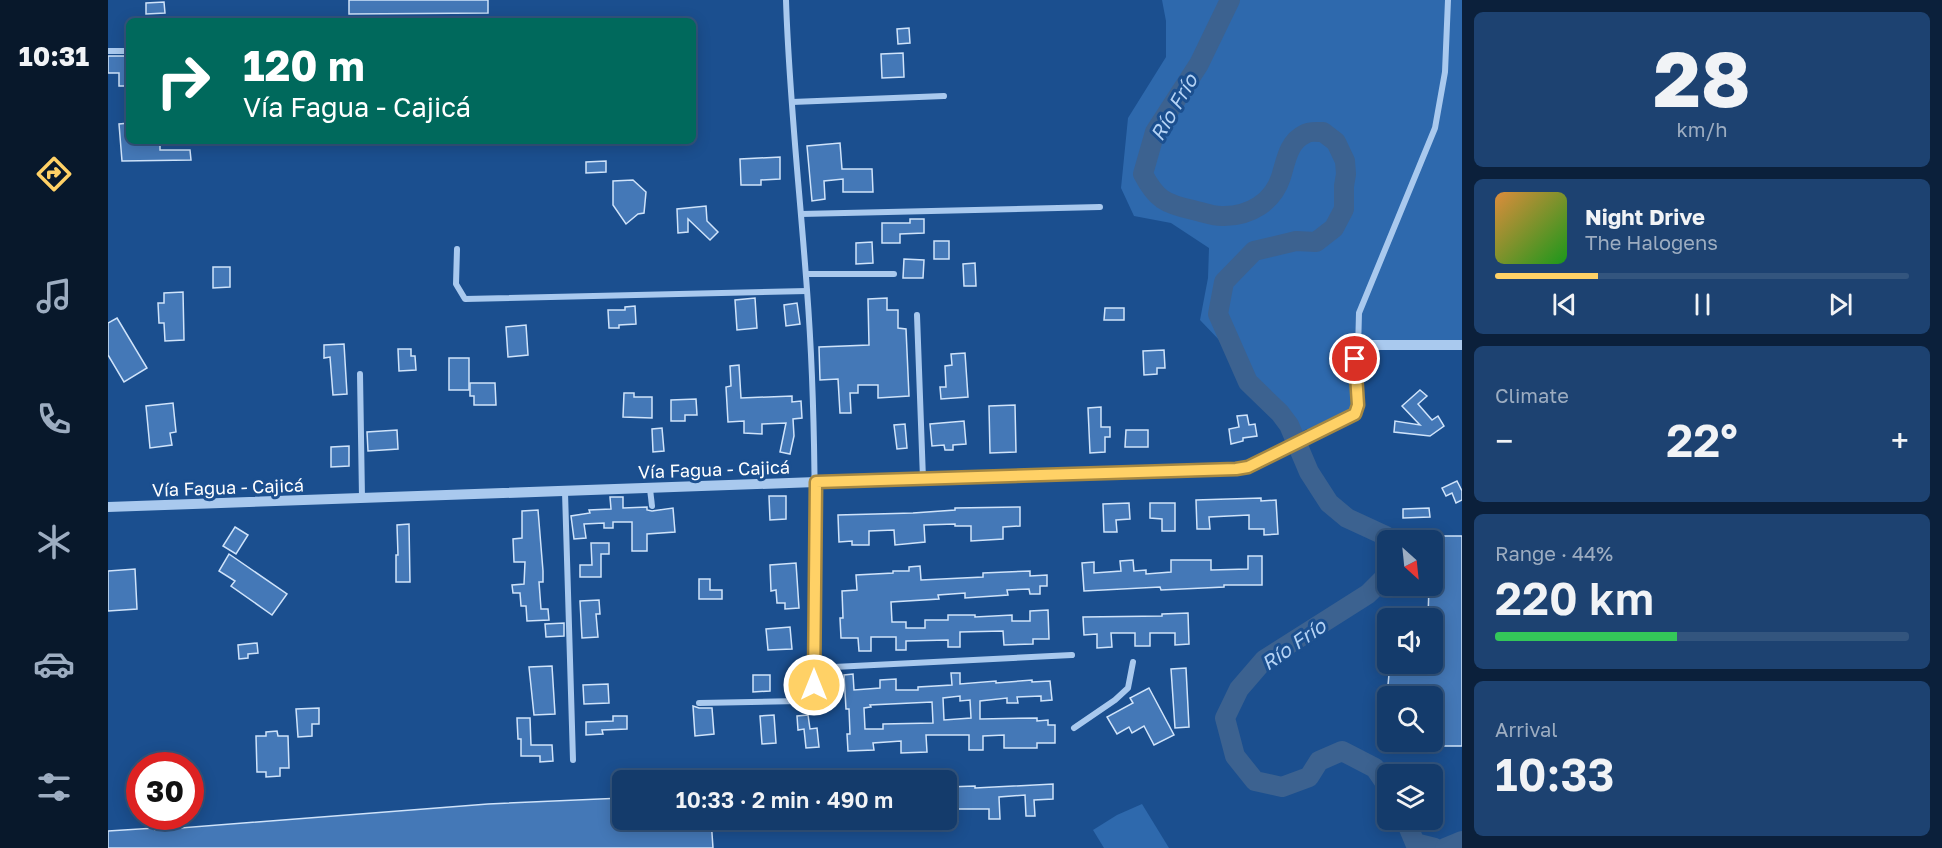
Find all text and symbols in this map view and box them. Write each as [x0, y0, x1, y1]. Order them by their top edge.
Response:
text: 28 [1653, 31, 1751, 124]
text: 10:31 [19, 40, 89, 72]
text: 120 m [243, 40, 365, 90]
icon: right [144, 42, 222, 120]
water label: Río Frío [1144, 69, 1202, 145]
text: Vía Fagua - Cajicá [243, 91, 471, 123]
text: km/h [1677, 117, 1727, 141]
icon: directions [33, 153, 75, 195]
text: Night Drive [1585, 203, 1705, 230]
text: The Halogens [1585, 230, 1718, 254]
icon: music [33, 275, 75, 317]
icon: previous [1548, 288, 1581, 321]
icon: pause [1686, 288, 1719, 321]
icon: next [1824, 288, 1857, 321]
pin [1329, 333, 1380, 384]
icon: arrive [1338, 342, 1371, 375]
text: Climate [1495, 383, 1569, 407]
icon: phone [33, 398, 75, 440]
text: 22° [1666, 413, 1738, 467]
text: − [1495, 421, 1513, 460]
text: + [1891, 421, 1909, 460]
street label: Vía Fagua - Cajicá [638, 455, 790, 483]
street label: Vía Fagua - Cajicá [152, 473, 304, 501]
icon: climate [33, 521, 75, 563]
north arrow [1377, 530, 1443, 596]
map controls [1377, 530, 1443, 830]
text: Range · 44% [1495, 541, 1613, 565]
text: 220 km [1495, 571, 1654, 625]
button: sound [1377, 608, 1443, 674]
water label: Río Frío [1256, 613, 1331, 675]
icon: car [33, 643, 75, 685]
position arrow [782, 653, 846, 717]
button: search [1377, 686, 1443, 752]
text: Arrival [1495, 717, 1558, 741]
text: 10:33 [1495, 747, 1615, 801]
speed limit sign: 30 [126, 752, 204, 830]
button: layers [1377, 764, 1443, 830]
icon: filters [33, 766, 75, 808]
text: 10:33 · 2 min · 490 m [676, 786, 893, 813]

